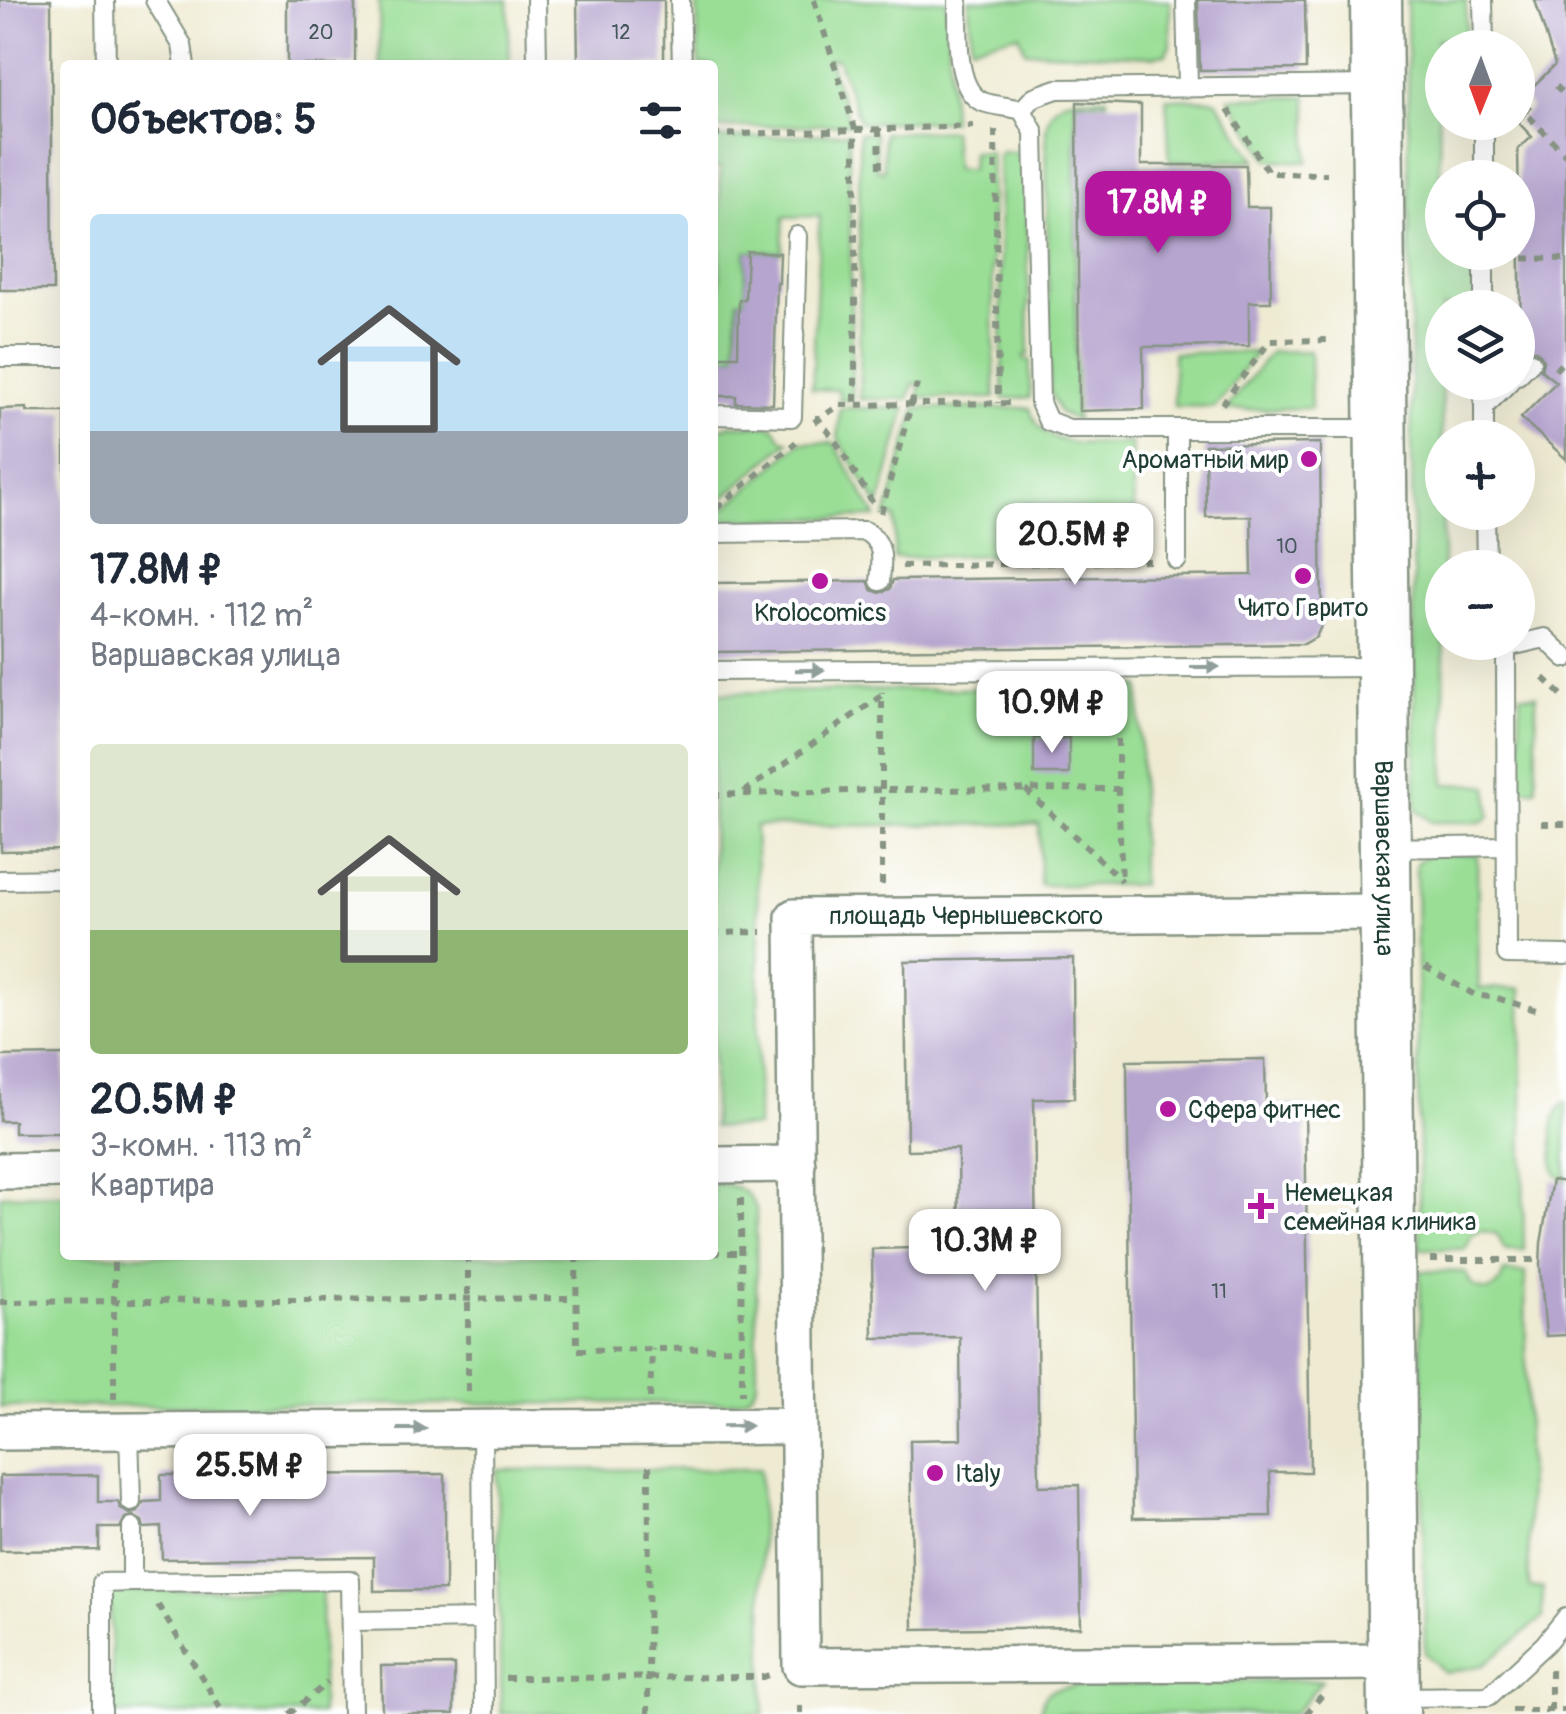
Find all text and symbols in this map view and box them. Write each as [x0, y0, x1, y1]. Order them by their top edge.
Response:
house number: 20 [309, 20, 333, 45]
house number: 12 [612, 20, 631, 45]
north arrow [1425, 30, 1535, 140]
map controls [1425, 30, 1535, 660]
icon: filters [633, 93, 688, 148]
text: Объектов: 5 [90, 94, 317, 146]
button: locate [1425, 160, 1535, 270]
pin: 17.8M ₽ [1066, 171, 1250, 256]
text: 17.8M ₽ [1107, 183, 1209, 223]
icon: home [299, 279, 479, 459]
button: layers [1425, 290, 1535, 400]
button: + [1425, 420, 1535, 530]
place label: Ароматный мир [1122, 445, 1289, 476]
marker: Ароматный мир [1298, 448, 1320, 470]
pin: 20.5M ₽ [983, 503, 1167, 588]
text: 20.5M ₽ [1018, 515, 1132, 555]
house number: 10 [1276, 534, 1298, 559]
text: 17.8M ₽ [90, 544, 224, 596]
button: − [1425, 550, 1535, 660]
marker: Чито Гврито [1292, 565, 1314, 587]
marker: Krolocomics [809, 570, 831, 592]
place label: Чито Гврито [1238, 593, 1368, 624]
text: 4-комн. · 112 m² [90, 596, 313, 636]
place label: Krolocomics [754, 598, 886, 629]
text: Варшавская улица [90, 636, 341, 676]
one-way arrow [1189, 659, 1221, 675]
one-way arrow [794, 662, 826, 678]
pin: 10.9M ₽ [960, 671, 1144, 756]
text: 10.9M ₽ [998, 683, 1106, 723]
street label: Варшавская улица [1367, 760, 1400, 956]
icon: home [299, 809, 479, 989]
street label: площадь Чернышевского [829, 901, 1103, 932]
text: 20.5M ₽ [90, 1074, 239, 1126]
place label: Сфера фитнес [1188, 1095, 1341, 1126]
marker: Сфера фитнес [1157, 1098, 1179, 1120]
text: 3-комн. · 113 m² [90, 1126, 313, 1166]
text: Квартира [90, 1166, 214, 1206]
place label: Немецкая семейная клиника [1284, 1178, 1476, 1238]
marker: Немецкая семейная клиника [1248, 1193, 1274, 1219]
pin: 10.3M ₽ [893, 1209, 1077, 1294]
text: 10.3M ₽ [931, 1221, 1039, 1261]
house number: 11 [1211, 1279, 1227, 1304]
one-way arrow [722, 1418, 754, 1434]
one-way arrow [397, 1420, 429, 1436]
pin: 25.5M ₽ [158, 1434, 342, 1519]
text: 25.5M ₽ [196, 1446, 304, 1486]
place label: Italy [955, 1459, 1001, 1490]
marker: Italy [924, 1462, 946, 1484]

